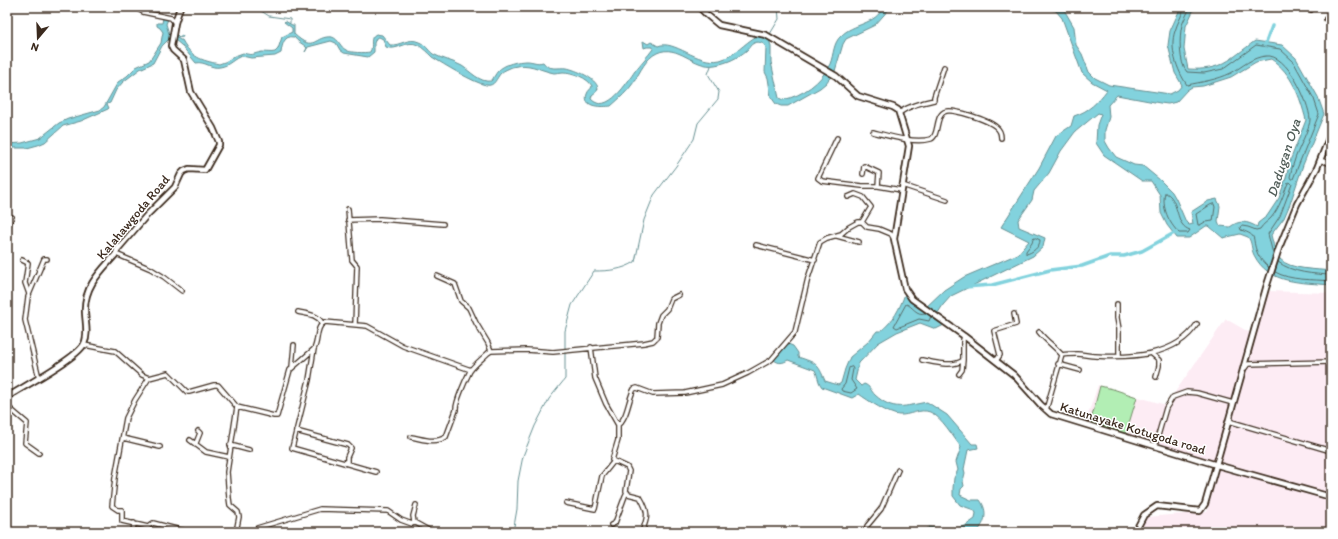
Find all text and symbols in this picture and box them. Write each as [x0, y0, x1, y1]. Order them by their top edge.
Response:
north arrow [18, 18, 58, 58]
text: N [29, 40, 41, 54]
water label: Dadugan Oya [1263, 116, 1305, 199]
street label: Kalahawgoda Road [93, 172, 173, 262]
street label: Katunayake Kotugoda road [1058, 399, 1208, 457]

